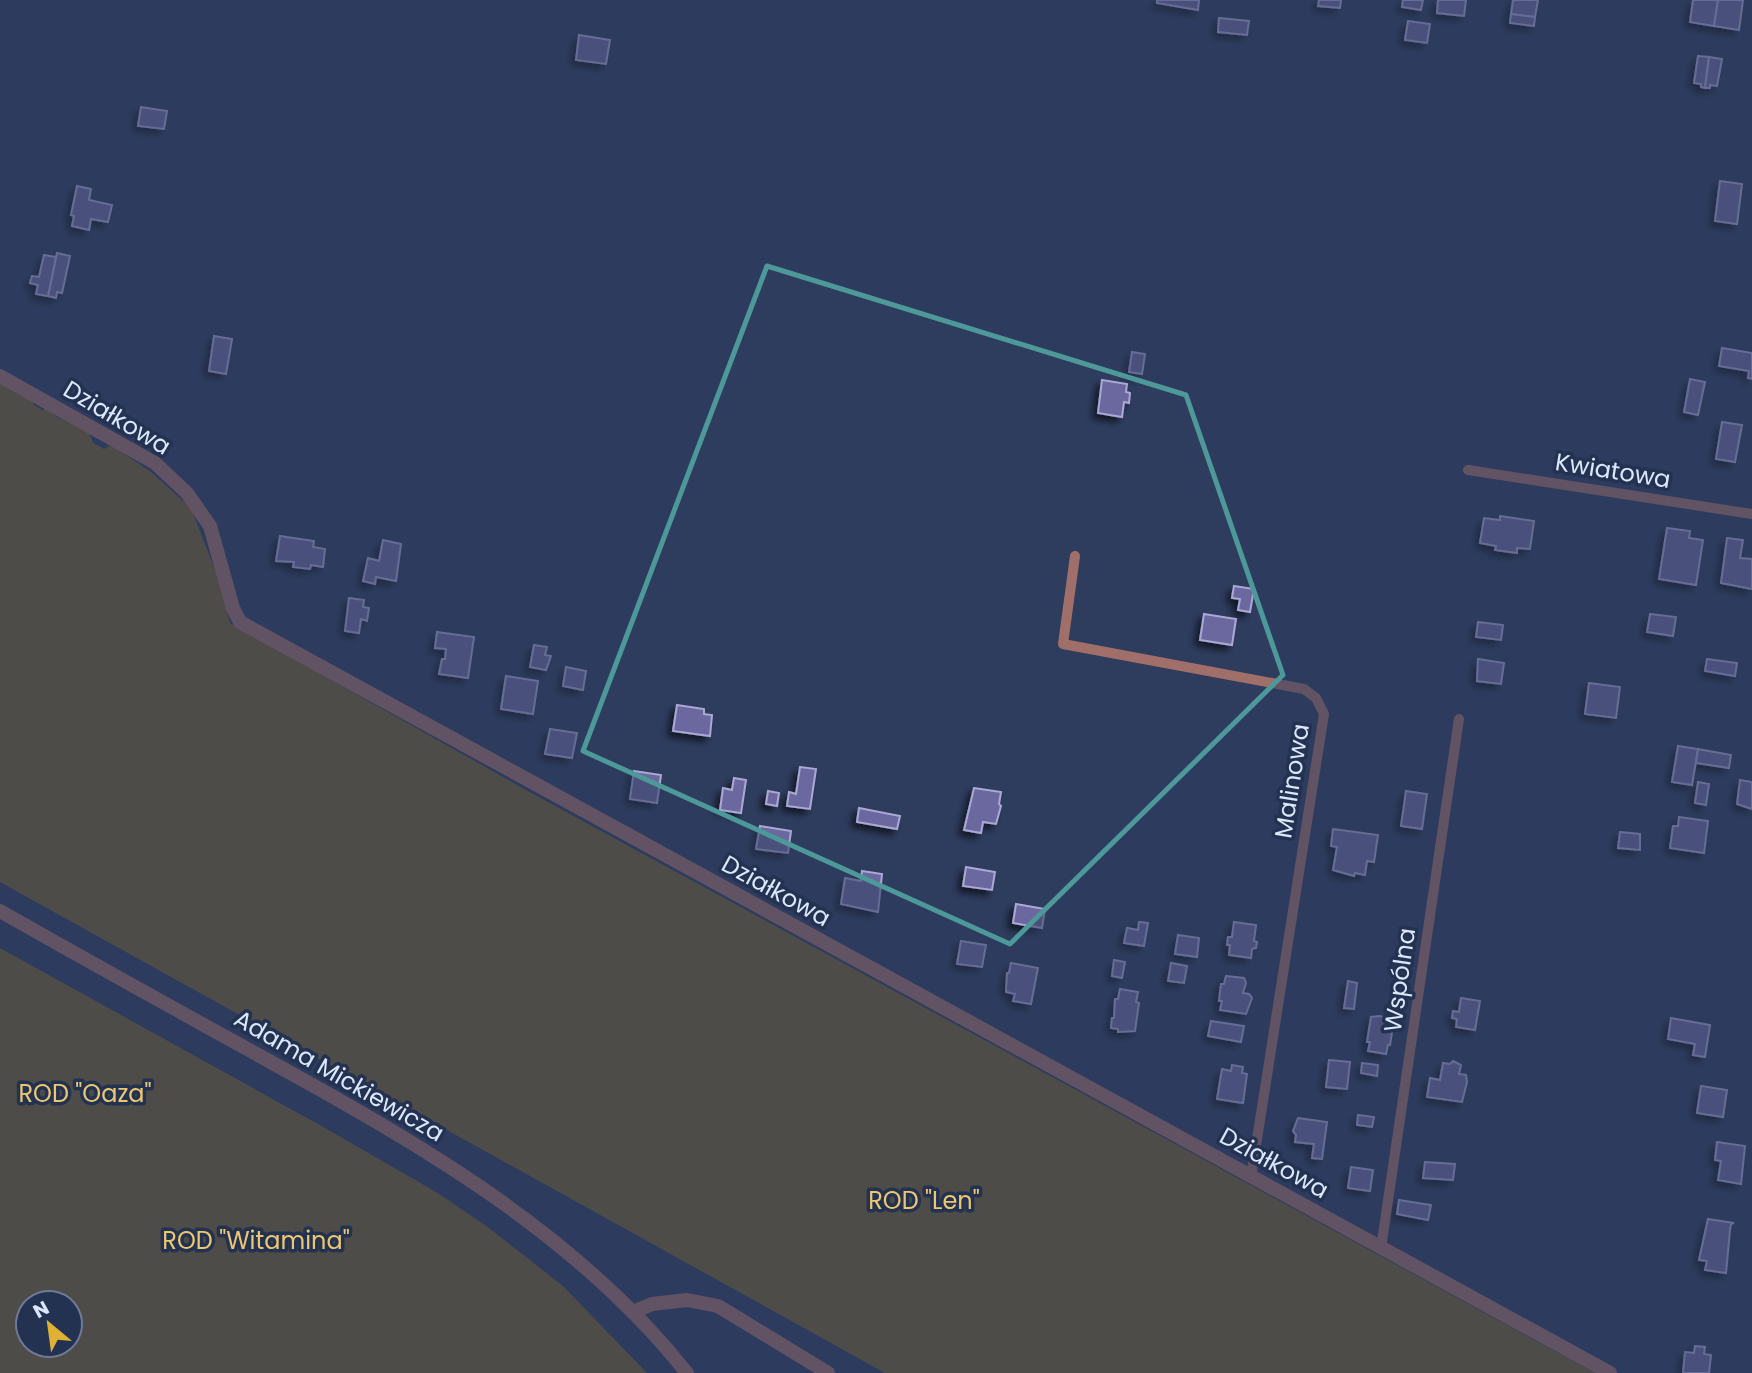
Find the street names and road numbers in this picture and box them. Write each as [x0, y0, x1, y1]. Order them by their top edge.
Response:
street label: Działkowa [57, 373, 177, 463]
street label: Kwiatowa [1553, 445, 1673, 496]
street label: Malinowa [1266, 721, 1317, 840]
street label: Działkowa [716, 847, 837, 934]
street label: Wspólna [1376, 926, 1423, 1034]
street label: Adama Mickiewicza [228, 1002, 450, 1149]
street label: Działkowa [1214, 1119, 1335, 1206]

